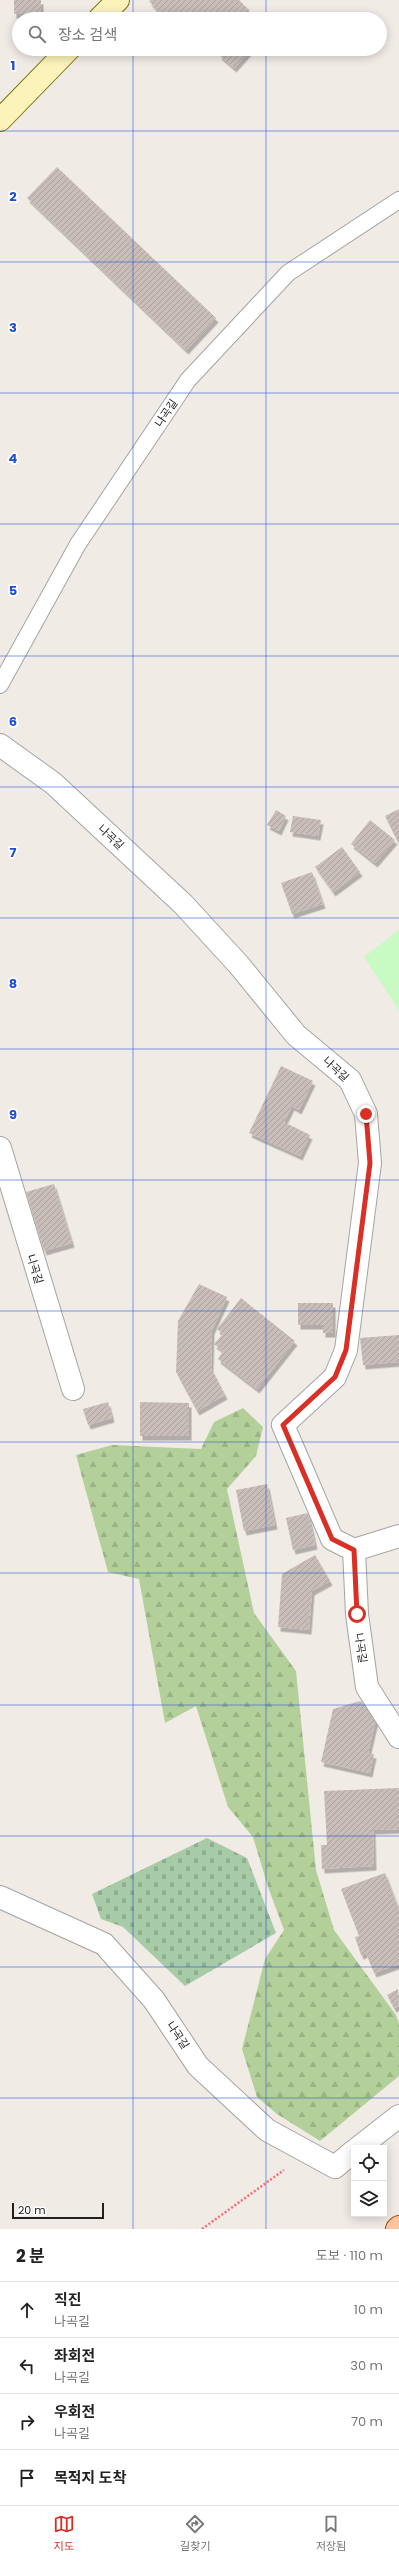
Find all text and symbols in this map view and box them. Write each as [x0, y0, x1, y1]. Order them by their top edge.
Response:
search box [12, 12, 387, 56]
icon: search [26, 23, 48, 45]
text: 장소 검색 [58, 24, 117, 45]
text: 1 [11, 56, 15, 75]
text: 2 [9, 187, 17, 206]
text: 3 [9, 318, 17, 337]
street label: 나곡길 [151, 396, 181, 430]
text: 4 [9, 449, 18, 468]
text: 5 [9, 581, 17, 600]
text: 6 [9, 712, 17, 731]
street label: 나곡길 [94, 821, 128, 853]
text: 7 [10, 843, 17, 862]
text: 8 [9, 974, 17, 993]
street label: 나곡길 [319, 1053, 353, 1085]
text: 9 [9, 1105, 17, 1124]
route end [357, 1105, 375, 1123]
street label: 나곡길 [23, 1252, 47, 1286]
route start [348, 1605, 366, 1623]
street label: 나곡길 [351, 1632, 371, 1664]
street label: 나곡길 [163, 2018, 193, 2052]
map controls [351, 2145, 387, 2217]
button: locate [351, 2145, 387, 2181]
button: layers [351, 2181, 387, 2217]
scale bar [12, 2201, 104, 2220]
text: 20 m [18, 2202, 46, 2218]
text: 2 분 [16, 2244, 45, 2268]
text: 도보 · 110 m [316, 2246, 383, 2265]
text: 직진 [54, 2289, 82, 2310]
icon: ahead [16, 2299, 38, 2321]
text: 10 m [354, 2300, 383, 2319]
text: 나곡길 [54, 2312, 90, 2331]
text: 좌회전 [54, 2345, 95, 2366]
icon: left [16, 2355, 38, 2377]
text: 30 m [350, 2356, 383, 2375]
text: 나곡길 [54, 2368, 90, 2387]
text: 우회전 [54, 2401, 95, 2422]
icon: right [16, 2411, 38, 2433]
text: 70 m [351, 2412, 383, 2431]
text: 나곡길 [54, 2424, 90, 2443]
icon: arrive [16, 2467, 38, 2489]
text: 목적지 도착 [54, 2467, 126, 2488]
tab: 지도 [53, 2513, 75, 2555]
tab: 길찾기 [180, 2513, 210, 2555]
tab: 저장됨 [316, 2513, 346, 2555]

